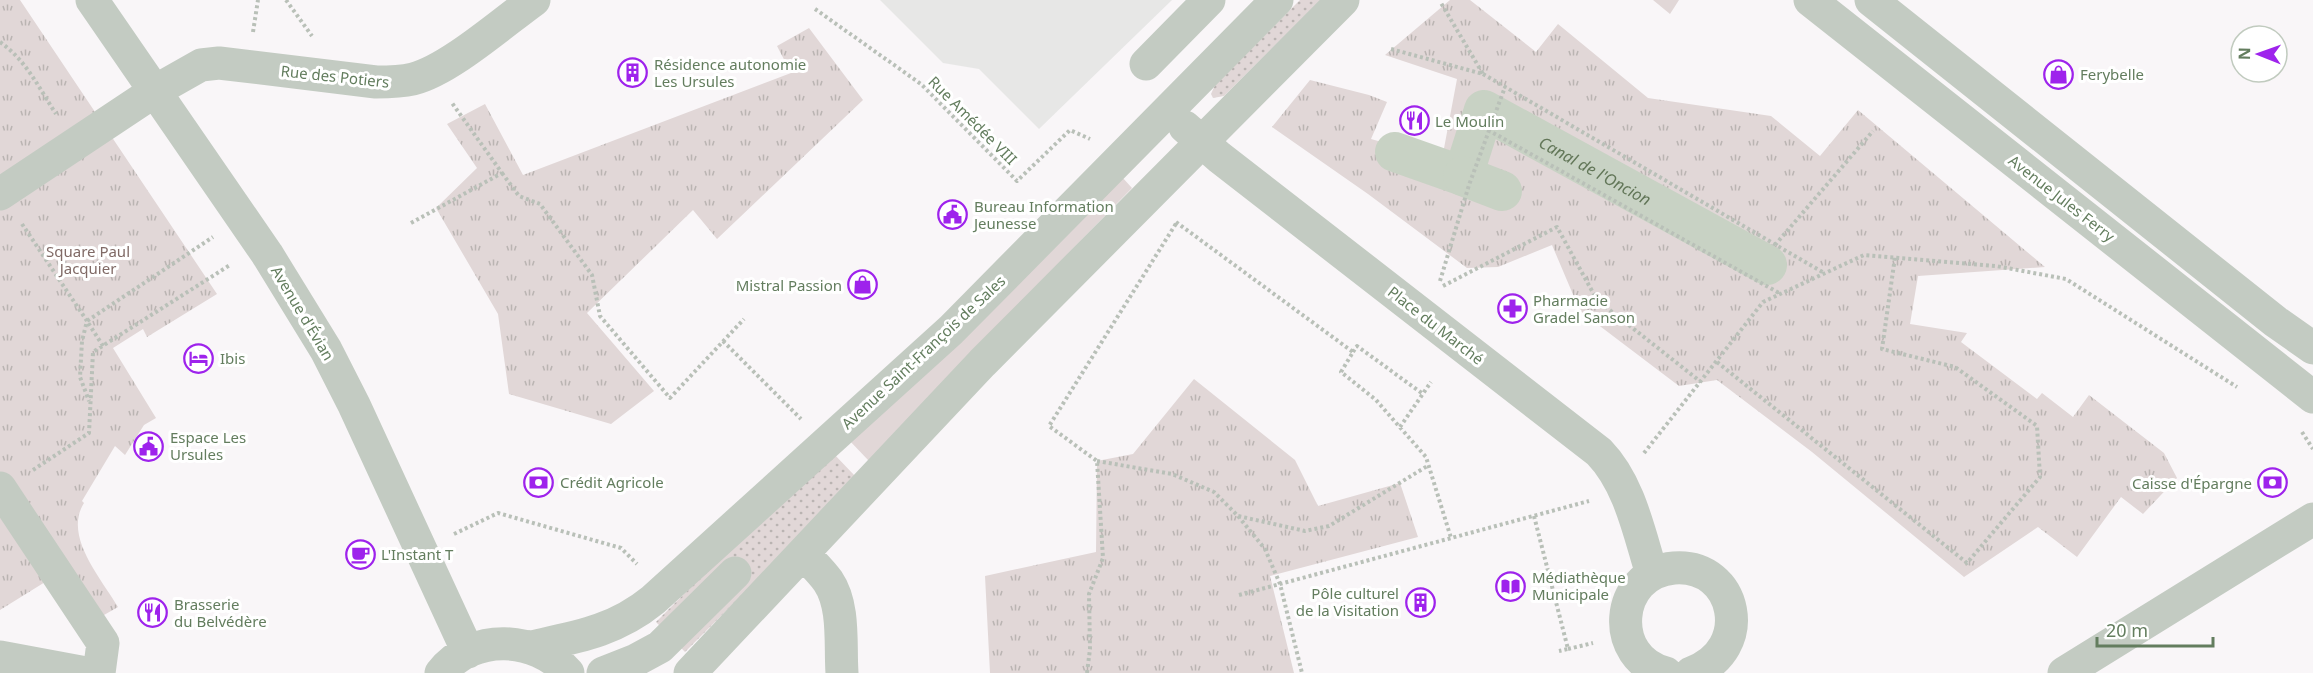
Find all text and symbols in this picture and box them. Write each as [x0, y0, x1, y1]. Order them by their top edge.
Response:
north arrow [2229, 24, 2289, 84]
text: N [2233, 47, 2255, 60]
place label: Résidence autonomie Les Ursules [654, 54, 806, 91]
building icon: Résidence autonomie Les Ursules [617, 57, 649, 89]
shop icon: Ferybelle [2043, 58, 2075, 90]
street label: Rue des Potiers [280, 60, 390, 92]
place label: Ferybelle [2080, 64, 2144, 84]
street label: Rue Amédée VIII [924, 71, 1022, 169]
restaurant icon: Le Moulin [1398, 105, 1430, 137]
place label: Le Moulin [1435, 111, 1504, 131]
water label: Canal de l'Oncion [1535, 131, 1655, 210]
street label: Avenue Jules Ferry [2005, 150, 2120, 246]
place label: Bureau Information Jeunesse [972, 196, 1114, 233]
public building icon: Bureau Information Jeunesse [937, 199, 969, 231]
park label: Square Paul Jacquier [46, 241, 130, 278]
street label: Avenue d'Évian [267, 262, 339, 364]
shop icon: Mistral Passion [847, 269, 879, 301]
street label: Avenue Saint-François de Sales [837, 271, 1009, 433]
place label: Mistral Passion [736, 275, 842, 295]
street label: Place du Marché [1384, 281, 1488, 369]
place label: Pharmacie Gradel Sanson [1533, 290, 1635, 327]
pharmacy icon: Pharmacie Gradel Sanson [1496, 293, 1528, 325]
hotel icon: Ibis [183, 342, 215, 374]
place label: Ibis [220, 348, 245, 368]
place label: Espace Les Ursules [170, 427, 246, 464]
public building icon: Espace Les Ursules [133, 430, 165, 462]
bank icon: Crédit Agricole [523, 466, 555, 498]
bank icon: Caisse d'Épargne [2257, 467, 2289, 499]
place label: Crédit Agricole [560, 472, 664, 492]
place label: Caisse d'Épargne [2132, 473, 2252, 493]
cafe icon: L'Instant T [344, 538, 376, 570]
place label: L'Instant T [381, 544, 454, 564]
place label: Médiathèque Municipale [1532, 567, 1626, 604]
library icon: Médiathèque Municipale [1495, 570, 1527, 602]
place label: Pôle culturel de la Visitation [1296, 583, 1399, 620]
building icon: Pôle culturel de la Visitation [1404, 586, 1436, 618]
place label: Brasserie du Belvédère [174, 594, 267, 631]
restaurant icon: Brasserie du Belvédère [137, 597, 169, 629]
scale bar [2097, 610, 2212, 648]
text: 20 m [2106, 618, 2148, 642]

